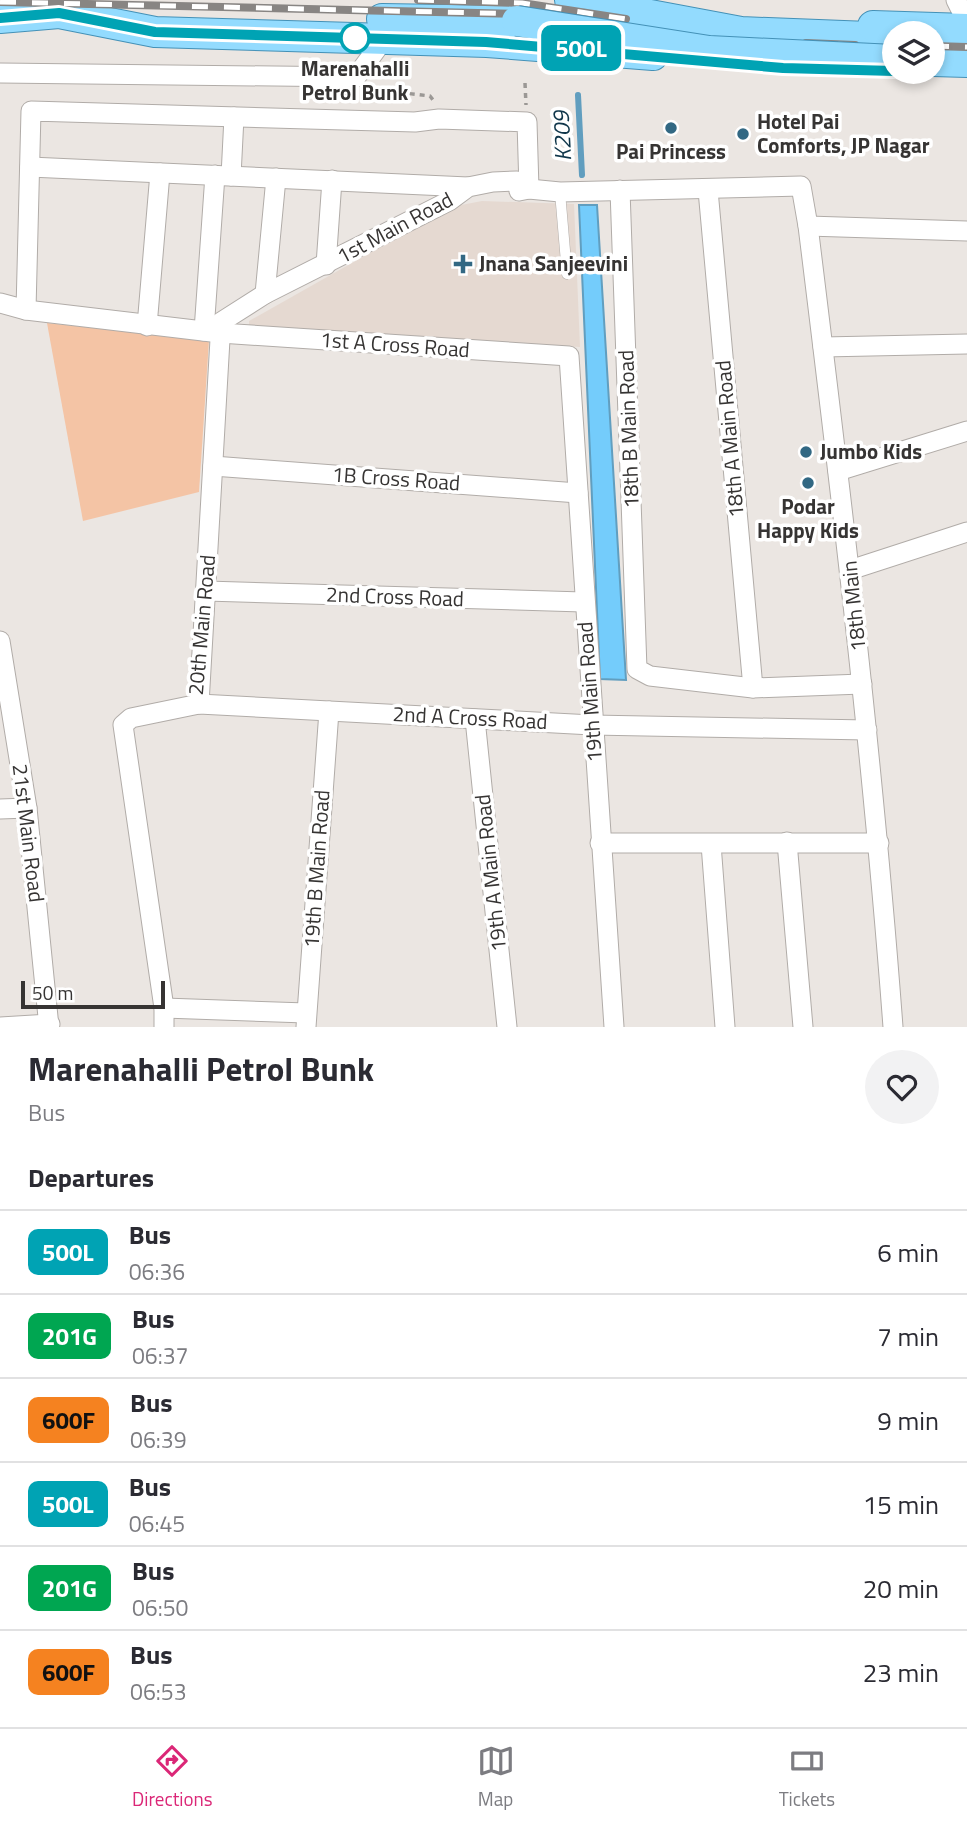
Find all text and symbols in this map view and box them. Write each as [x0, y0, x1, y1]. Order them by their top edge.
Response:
map controls [882, 21, 945, 84]
button: layers [882, 21, 945, 84]
marker: Marenahalli Petrol Bunk [340, 23, 370, 53]
line badge: 500L [532, 25, 630, 71]
text: 500L [555, 30, 607, 66]
place label: Marenahalli Petrol Bunk [301, 52, 409, 108]
place label: Hotel Pai Comforts, JP Nagar [757, 105, 930, 161]
water label: K209 [543, 109, 580, 162]
marker: Pai Princess [663, 120, 679, 136]
marker: Hotel Pai Comforts, JP Nagar [735, 126, 751, 142]
place label: Pai Princess [616, 135, 726, 167]
street label: 1st Main Road [331, 183, 458, 271]
place label: Jnana Sanjeevini [479, 247, 628, 279]
marker: Jnana Sanjeevini [453, 254, 473, 274]
street label: 1st A Cross Road [319, 323, 471, 365]
street label: 18th B Main Road [609, 349, 647, 509]
street label: 18th A Main Road [706, 359, 752, 519]
place label: Jumbo Kids [820, 435, 922, 467]
marker: Jumbo Kids [798, 444, 814, 460]
street label: 1B Cross Road [331, 458, 461, 498]
marker: Podar Happy Kids [800, 475, 816, 491]
place label: Podar Happy Kids [757, 490, 859, 546]
street label: 20th Main Road [179, 553, 223, 697]
street label: 18th Main [832, 559, 874, 653]
street label: 2nd Cross Road [326, 578, 464, 614]
street label: 19th Main Road [568, 621, 610, 763]
street label: 2nd A Cross Road [392, 697, 548, 737]
street label: 21st Main Road [5, 762, 53, 904]
street label: 19th B Main Road [295, 789, 337, 949]
street label: 19th A Main Road [466, 793, 514, 953]
scale bar [21, 978, 164, 1010]
text: 50 m [32, 978, 73, 1007]
text: Marenahalli Petrol Bunk [28, 1044, 374, 1094]
button: heart [865, 1050, 939, 1124]
text: Bus [28, 1095, 65, 1130]
text: Departures [28, 1158, 154, 1197]
text: Bus [129, 1215, 171, 1254]
text: 6 min [877, 1233, 939, 1272]
text: 500L [42, 1234, 94, 1270]
text: 06:36 [129, 1254, 185, 1289]
text: Bus [132, 1299, 174, 1338]
text: 7 min [877, 1317, 939, 1356]
text: 201G [42, 1318, 97, 1354]
text: 06:37 [132, 1338, 189, 1373]
text: Bus [130, 1383, 173, 1422]
text: 9 min [877, 1401, 939, 1440]
text: 600F [42, 1402, 95, 1438]
text: 06:39 [130, 1422, 187, 1457]
text: Bus [129, 1467, 171, 1506]
text: 15 min [863, 1485, 939, 1524]
text: 500L [42, 1486, 94, 1522]
text: 06:45 [129, 1506, 185, 1541]
text: Bus [132, 1551, 174, 1590]
text: 20 min [863, 1569, 939, 1608]
text: 201G [42, 1570, 97, 1606]
text: 06:50 [132, 1590, 189, 1625]
text: Bus [130, 1635, 173, 1674]
text: 23 min [863, 1653, 939, 1692]
text: 600F [42, 1654, 95, 1690]
text: 06:53 [130, 1674, 187, 1709]
tab: Directions [132, 1742, 213, 1813]
tab: Map [477, 1742, 515, 1813]
tab: Tickets [779, 1742, 835, 1813]

